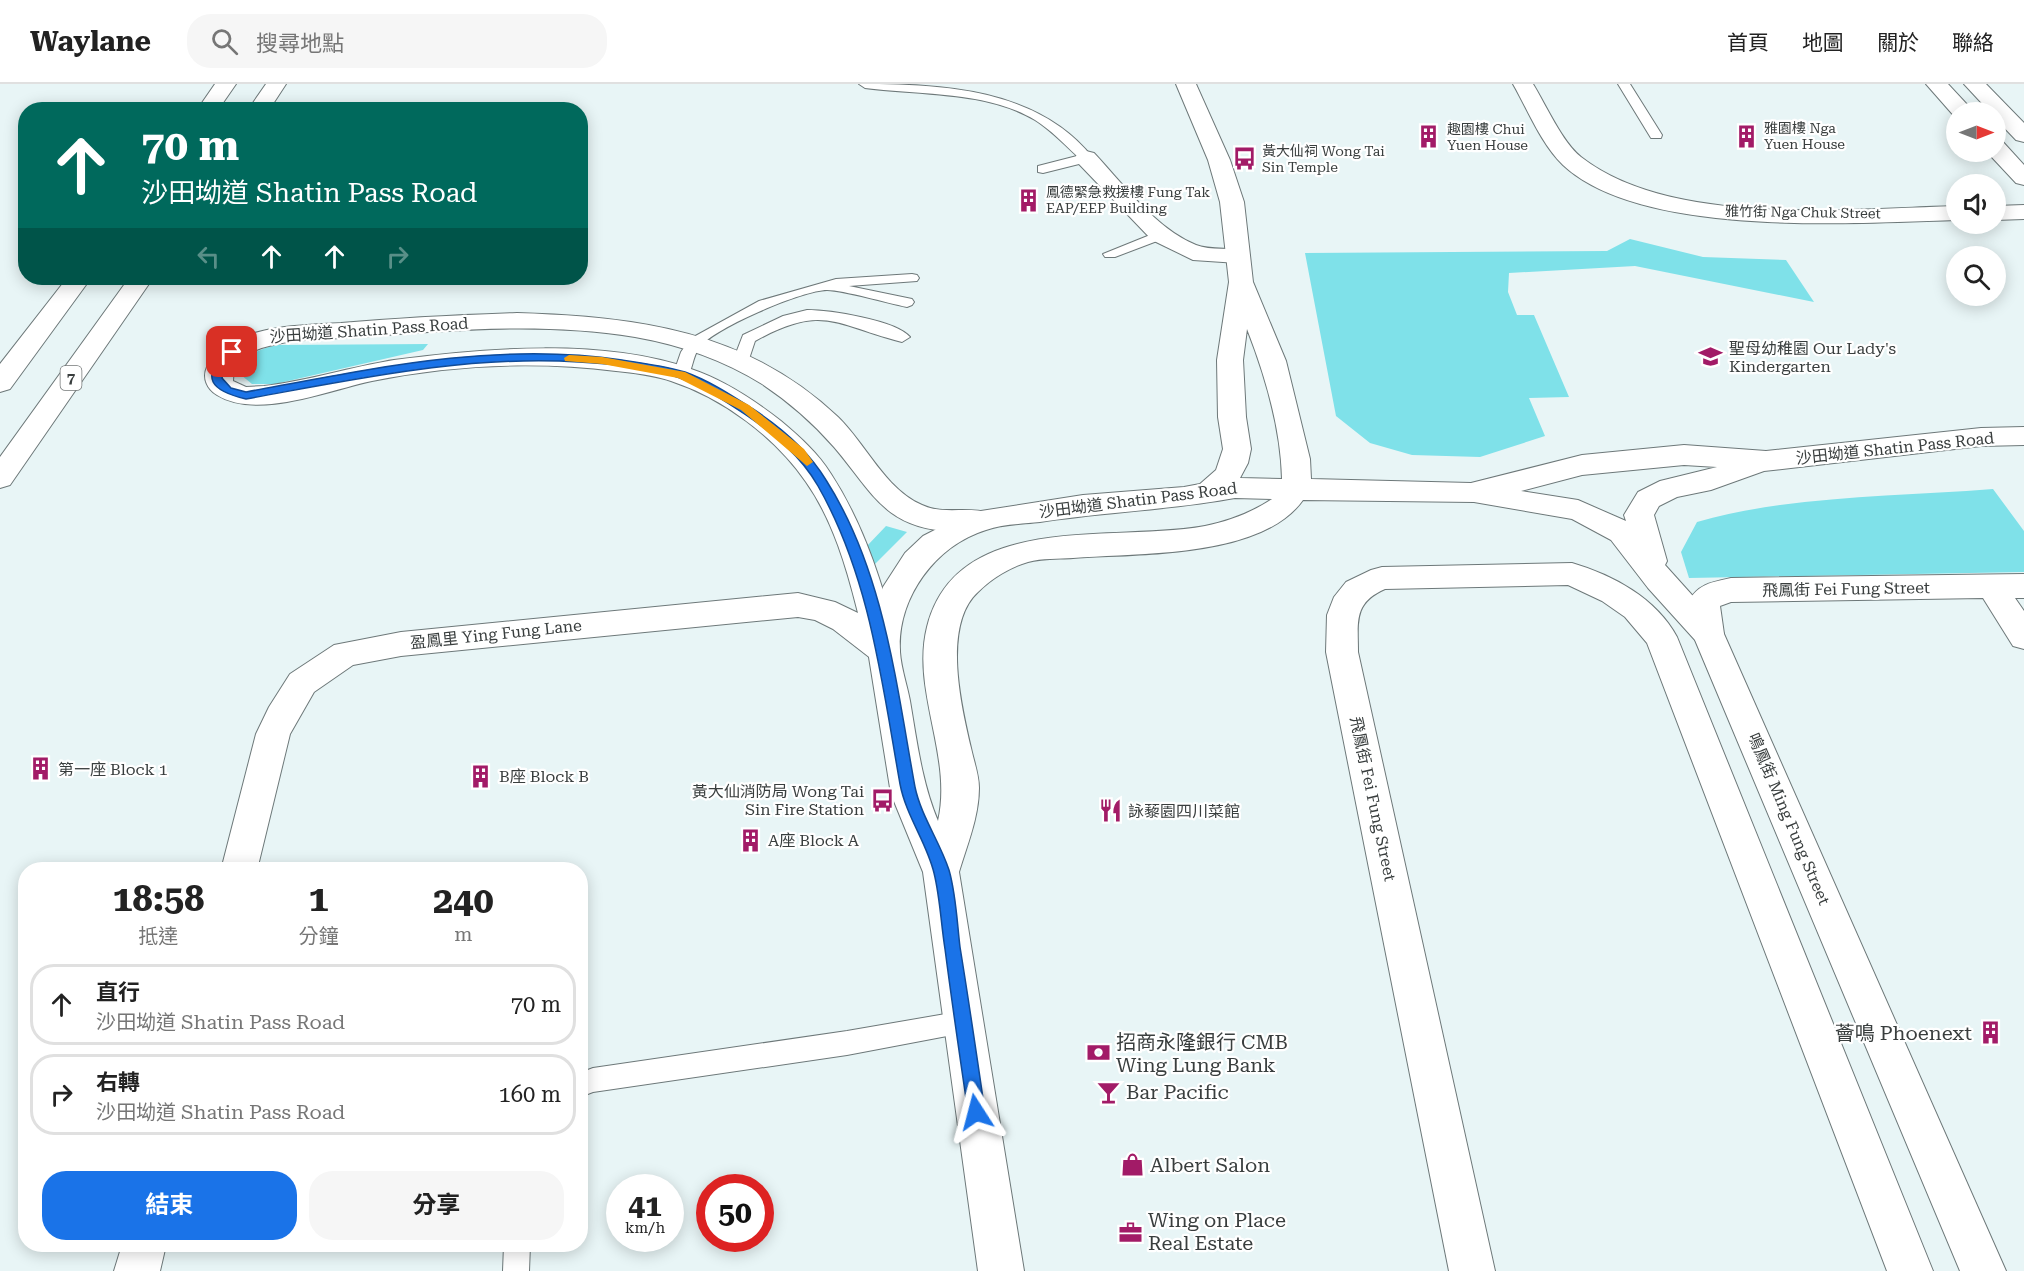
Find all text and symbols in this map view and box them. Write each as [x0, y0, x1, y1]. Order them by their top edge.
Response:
search box [187, 14, 607, 68]
text: Waylane [30, 25, 151, 58]
icon: search [208, 25, 241, 58]
text: 搜尋地點 [256, 31, 344, 56]
text: 首頁 [1727, 31, 1769, 55]
text: 地圖 [1802, 31, 1844, 55]
text: 關於 [1877, 31, 1919, 55]
text: 聯絡 [1952, 31, 1994, 55]
north arrow [1946, 102, 2006, 162]
map controls [1946, 102, 2006, 306]
place label: 雅園樓 Nga Yuen House [1764, 120, 1845, 152]
text: 70 m [141, 121, 239, 170]
place label: 趣園樓 Chui Yuen House [1447, 121, 1528, 153]
building icon: 雅園樓 Nga Yuen House [1733, 123, 1759, 149]
building icon: 趣園樓 Chui Yuen House [1416, 124, 1442, 150]
icon: ahead [42, 126, 120, 204]
place label: 黃大仙祠 Wong Tai Sin Temple [1262, 143, 1385, 175]
bus stop icon: 黃大仙祠 Wong Tai Sin Temple [1231, 146, 1257, 172]
button: sound [1946, 174, 2006, 234]
text: 沙田坳道 Shatin Pass Road [141, 177, 477, 209]
place label: 鳳德緊急救援樓 Fung Tak EAP/EEP Building [1046, 184, 1210, 216]
building icon: 鳳德緊急救援樓 Fung Tak EAP/EEP Building [1015, 187, 1041, 213]
street label: 雅竹街 Nga Chuk Street [1725, 203, 1881, 221]
icon: left [192, 240, 225, 273]
icon: ahead [255, 240, 288, 273]
icon: ahead [318, 240, 351, 273]
icon: right [381, 240, 414, 273]
button: search [1946, 246, 2006, 306]
street label: 沙田坳道 Shatin Pass Road [269, 314, 469, 346]
pin [206, 326, 257, 377]
icon: arrive [215, 335, 248, 368]
place label: 聖母幼稚園 Our Lady's Kindergarten [1729, 339, 1896, 376]
school or university icon: 聖母幼稚園 Our Lady's Kindergarten [1698, 344, 1724, 370]
road number: 7 [60, 366, 82, 390]
street label: 沙田坳道 Shatin Pass Road [1795, 428, 1995, 468]
street label: 沙田坳道 Shatin Pass Road [1038, 478, 1238, 522]
street label: 飛鳳街 Fei Fung Street [1762, 578, 1930, 600]
street label: 盈鳳里 Ying Fung Lane [409, 616, 583, 652]
street label: 飛鳳街 Fei Fung Street [1346, 715, 1400, 883]
street label: 鳴鳳街 Ming Fung Street [1744, 730, 1834, 908]
building icon: 第一座 Block 1 [27, 756, 53, 782]
place label: 第一座 Block 1 [58, 760, 168, 779]
building icon: B座 Block B [468, 763, 494, 789]
place label: B座 Block B [499, 767, 589, 786]
place label: 黃大仙消防局 Wong Tai Sin Fire Station [692, 782, 864, 819]
bus stop icon: 黃大仙消防局 Wong Tai Sin Fire Station [869, 787, 895, 813]
restaurant icon: 詠藜園四川菜館 [1097, 798, 1123, 824]
place label: 詠藜園四川菜館 [1128, 802, 1240, 821]
building icon: A座 Block A [737, 827, 763, 853]
place label: A座 Block A [768, 831, 860, 850]
text: 18:58 [112, 878, 204, 920]
text: 1 [309, 878, 329, 920]
text: 240 [433, 880, 494, 922]
text: m [454, 922, 472, 946]
text: 抵達 [138, 924, 178, 948]
text: 分鐘 [299, 924, 339, 948]
text: 直行 [96, 980, 140, 1005]
icon: ahead [45, 988, 78, 1021]
text: 70 m [511, 992, 561, 1017]
text: 沙田坳道 Shatin Pass Road [96, 1010, 345, 1034]
building icon: 薈鳴 Phoenext [1977, 1020, 2003, 1046]
place label: 薈鳴 Phoenext [1835, 1021, 1973, 1045]
place label: 招商永隆銀行 CMB Wing Lung Bank [1116, 1030, 1288, 1077]
bank icon: 招商永隆銀行 CMB Wing Lung Bank [1085, 1040, 1111, 1066]
text: 右轉 [96, 1070, 140, 1095]
icon: right [45, 1078, 78, 1111]
bar icon: Bar Pacific [1095, 1079, 1121, 1105]
position arrow [944, 1080, 1008, 1144]
place label: Bar Pacific [1126, 1080, 1229, 1104]
text: 160 m [498, 1082, 561, 1107]
text: 沙田坳道 Shatin Pass Road [96, 1100, 345, 1124]
shop icon: Albert Salon [1119, 1152, 1145, 1178]
place label: Albert Salon [1150, 1153, 1270, 1177]
button: 結束 [42, 1171, 297, 1240]
button: 分享 [309, 1171, 564, 1240]
speed limit sign: 50 [696, 1174, 774, 1252]
text: 41 [628, 1188, 662, 1223]
place label: Wing on Place Real Estate [1148, 1208, 1286, 1255]
text: km/h [625, 1219, 665, 1237]
office icon: Wing on Place Real Estate [1117, 1219, 1143, 1245]

